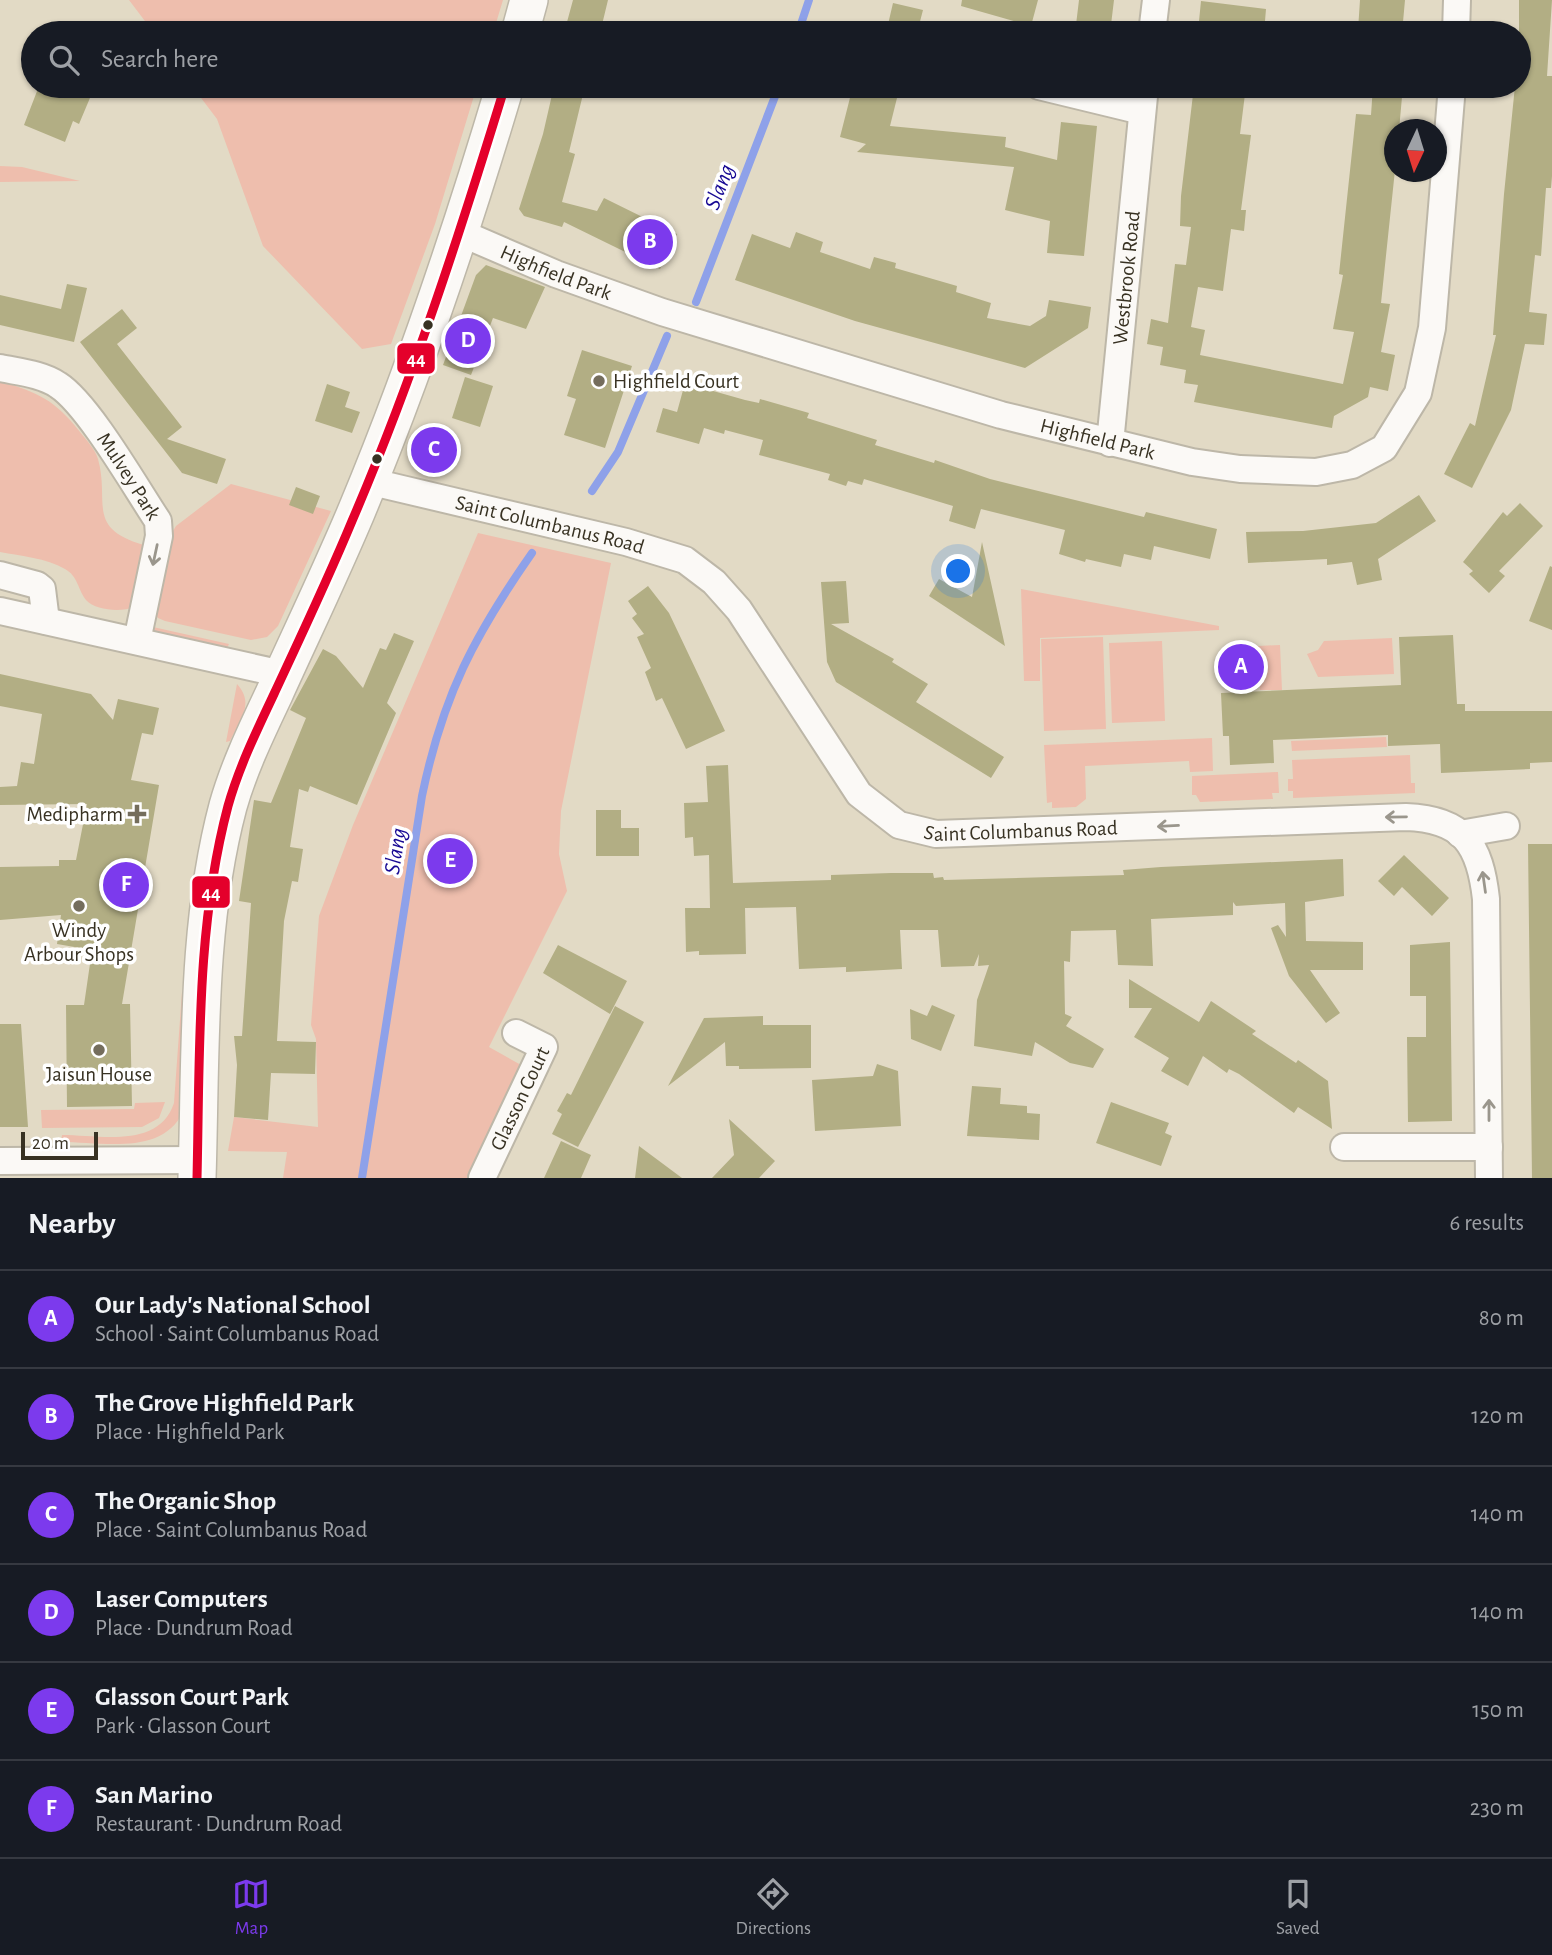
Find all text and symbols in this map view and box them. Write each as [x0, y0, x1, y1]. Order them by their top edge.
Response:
search box [21, 21, 1531, 98]
icon: search [45, 41, 83, 79]
text: Search here [101, 46, 219, 72]
north arrow [1384, 119, 1447, 182]
water label: Slang [701, 161, 739, 213]
street label: Westbrook Road [1109, 210, 1143, 346]
pin: B [627, 216, 673, 268]
street label: Highfield Park [497, 241, 615, 304]
pin: D [445, 315, 491, 367]
unlabelled marker [421, 318, 435, 332]
line badge: 44 [396, 342, 436, 375]
text: 44 [406, 350, 426, 369]
place label: Highfield Court [613, 371, 739, 392]
marker: Highfield Court [591, 373, 607, 389]
street label: Highfield Park [1038, 415, 1158, 463]
pin: C [411, 424, 457, 476]
street label: Mulvey Park [93, 429, 165, 524]
unlabelled marker [370, 452, 384, 466]
street label: Saint Columbanus Road [453, 492, 647, 558]
one-way arrow [147, 543, 161, 566]
your location [941, 554, 975, 588]
pin: A [1218, 641, 1264, 693]
place label: Medipharm [27, 804, 123, 825]
marker: Medipharm [129, 806, 145, 822]
one-way arrow [1384, 810, 1407, 824]
street label: Saint Columbanus Road [922, 817, 1118, 845]
one-way arrow [1157, 820, 1180, 833]
water label: Slang [381, 826, 411, 876]
pin: E [427, 835, 473, 887]
pin: F [103, 859, 149, 911]
one-way arrow [1477, 872, 1490, 894]
line badge: 44 [191, 875, 231, 909]
text: 44 [201, 884, 221, 903]
marker: Windy Arbour Shops [71, 898, 87, 914]
place label: Windy Arbour Shops [24, 920, 134, 965]
marker: Jaisun House [91, 1042, 107, 1058]
street label: Glasson Court [486, 1043, 553, 1154]
place label: Jaisun House [46, 1064, 152, 1085]
one-way arrow [1482, 1099, 1496, 1122]
scale bar [21, 1129, 98, 1161]
text: 20 m [32, 1134, 69, 1153]
text: Nearby [28, 1209, 116, 1239]
text: 6 results [1450, 1212, 1524, 1235]
text: Our Lady's National School [95, 1292, 371, 1318]
text: A [44, 1307, 58, 1330]
text: 80 m [1479, 1307, 1524, 1330]
text: School · Saint Columbanus Road [95, 1323, 379, 1346]
text: The Grove Highfield Park [95, 1390, 354, 1416]
text: B [44, 1405, 58, 1428]
text: 120 m [1471, 1405, 1524, 1428]
text: Place · Highfield Park [95, 1421, 284, 1444]
text: The Organic Shop [95, 1488, 276, 1514]
text: C [45, 1503, 57, 1526]
text: 140 m [1471, 1503, 1524, 1526]
text: Place · Saint Columbanus Road [95, 1519, 367, 1542]
text: Laser Computers [95, 1586, 268, 1612]
text: D [43, 1601, 59, 1624]
text: 140 m [1471, 1601, 1524, 1624]
text: Place · Dundrum Road [95, 1617, 293, 1640]
text: Glasson Court Park [95, 1684, 289, 1710]
text: E [45, 1699, 57, 1722]
text: 150 m [1472, 1699, 1524, 1722]
text: Park · Glasson Court [95, 1715, 270, 1738]
text: San Marino [95, 1782, 213, 1808]
text: F [46, 1797, 56, 1820]
text: 230 m [1470, 1797, 1524, 1820]
text: Restaurant · Dundrum Road [95, 1813, 342, 1836]
tab: Map [232, 1875, 270, 1940]
tab: Directions [735, 1875, 811, 1940]
tab: Saved [1276, 1875, 1320, 1940]

